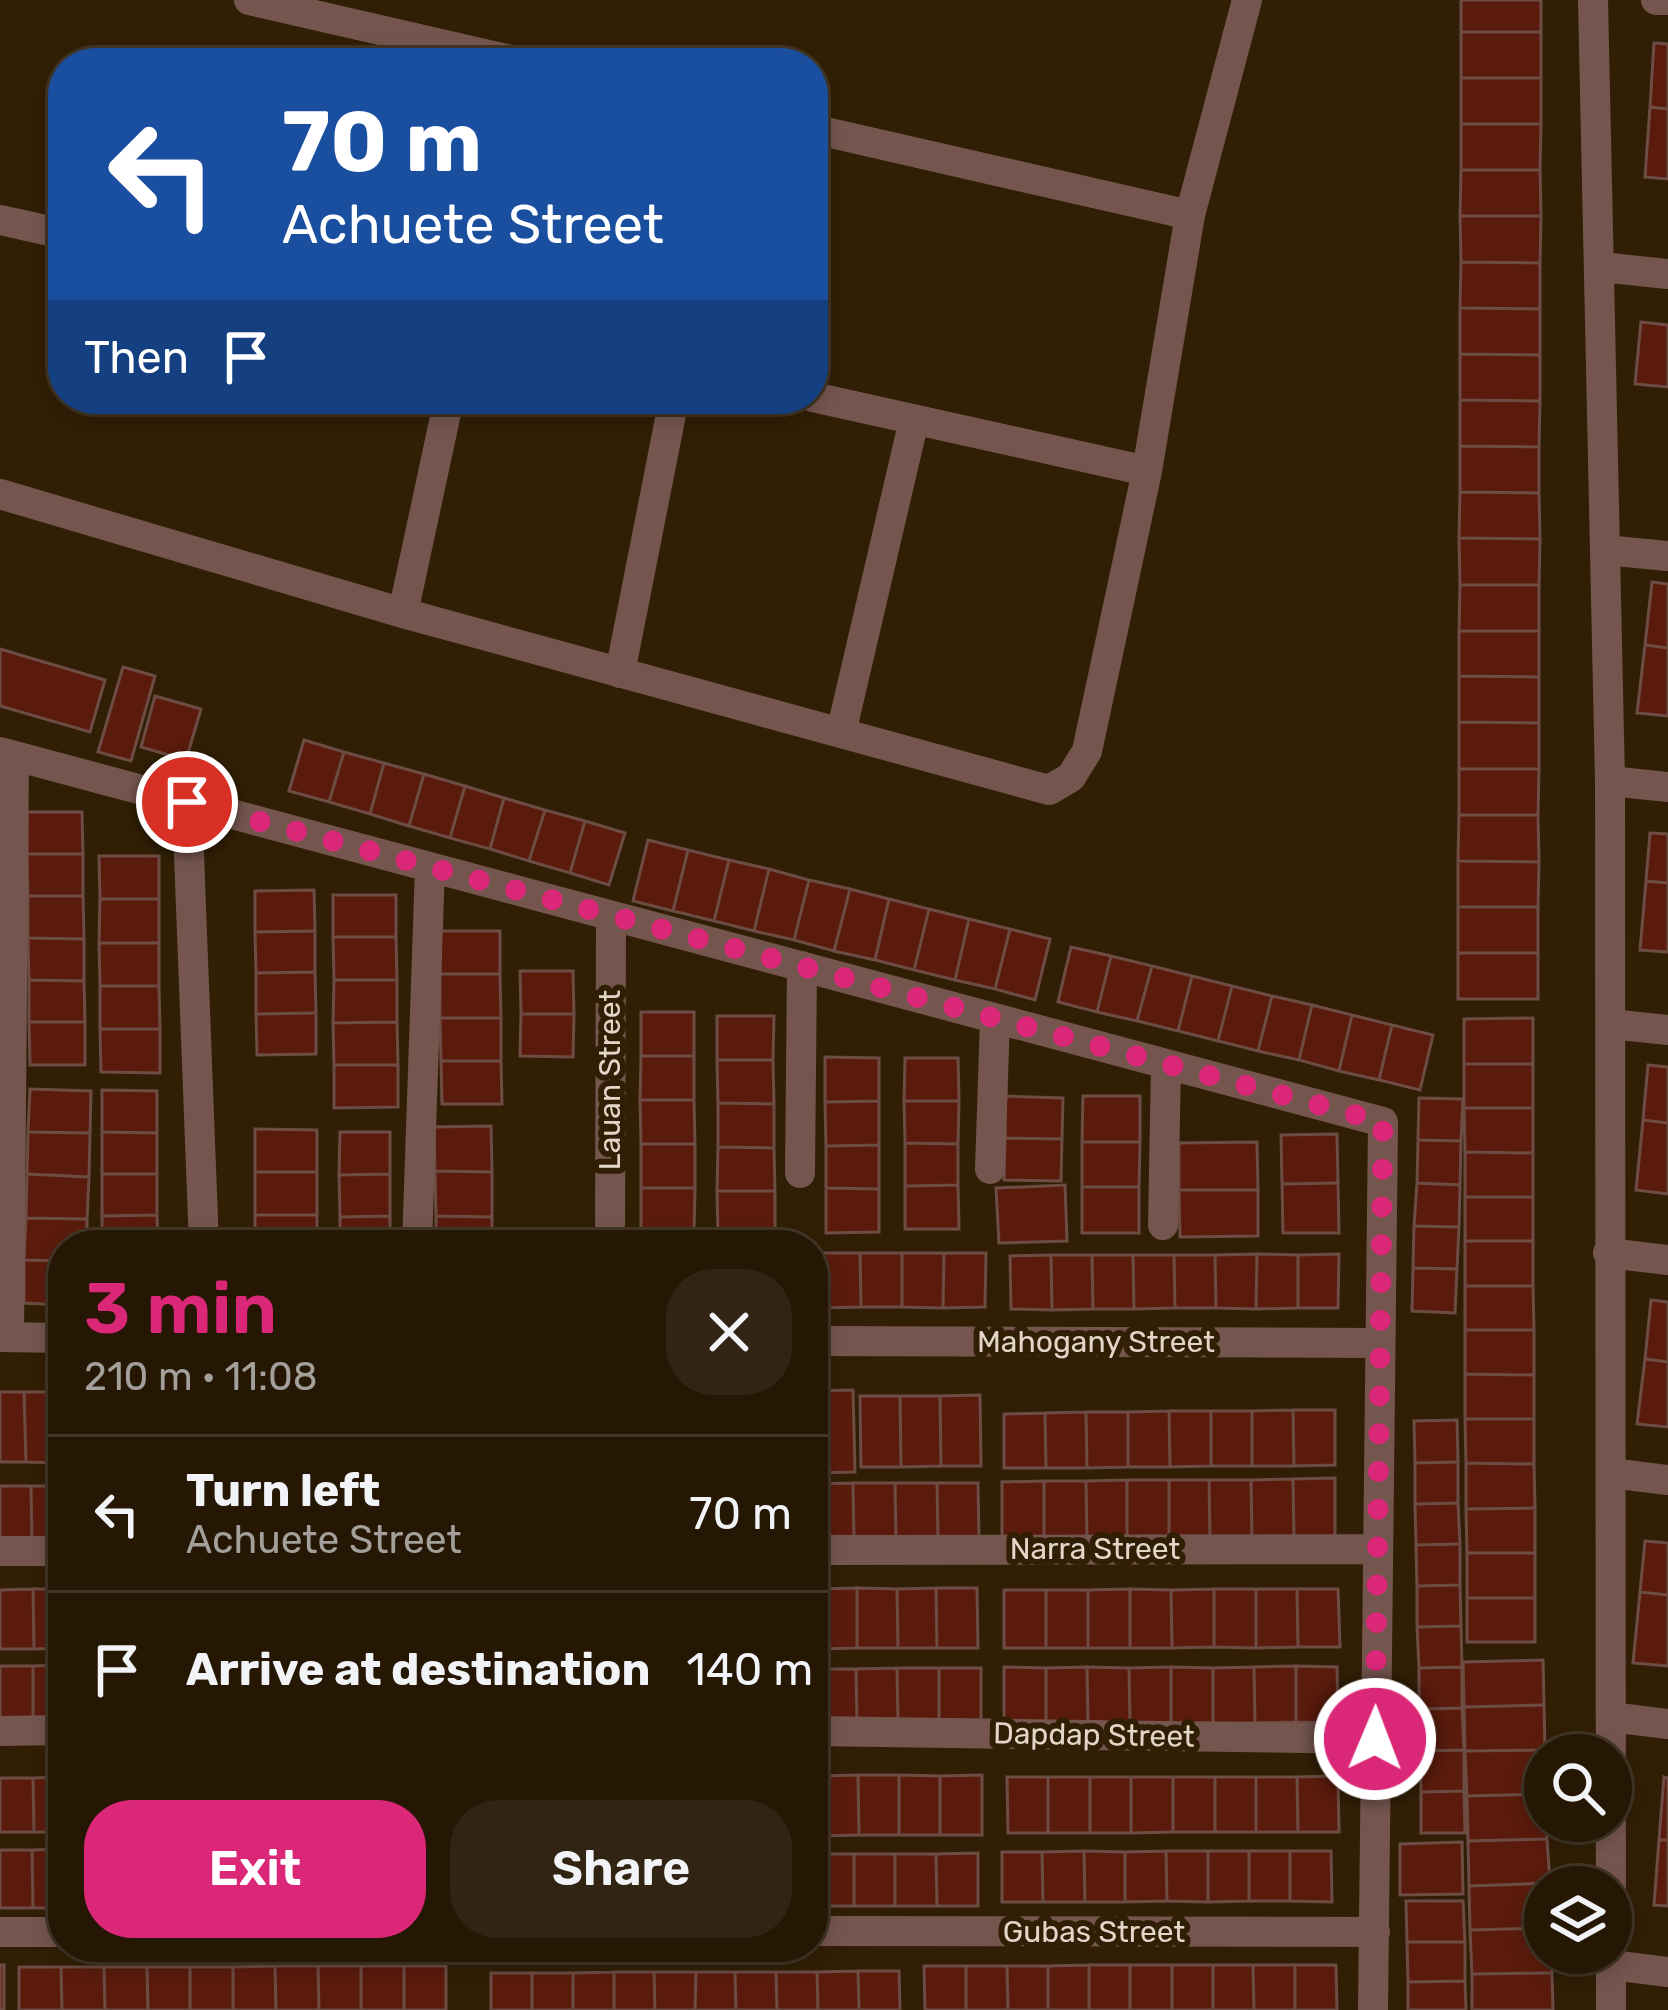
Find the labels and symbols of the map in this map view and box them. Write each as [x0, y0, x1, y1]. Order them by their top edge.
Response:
pin [136, 751, 238, 853]
street label: Lauan Street [592, 990, 628, 1170]
street label: Mahogany Street [977, 1324, 1215, 1360]
street label: Narra Street [1010, 1531, 1181, 1567]
position arrow [1312, 1676, 1438, 1802]
street label: Dapdap Street [993, 1715, 1195, 1755]
street label: Gubas Street [1003, 1914, 1185, 1950]

